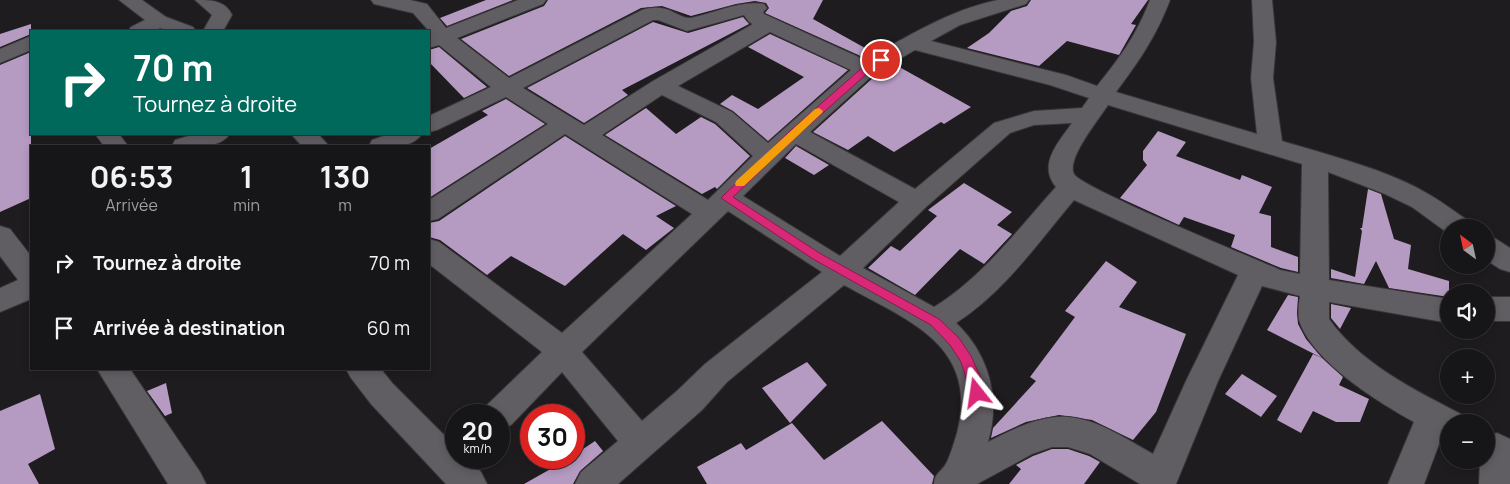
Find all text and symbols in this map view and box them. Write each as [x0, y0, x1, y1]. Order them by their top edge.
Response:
pin [860, 39, 902, 81]
text: 70 m [133, 44, 213, 92]
icon: arrive [867, 46, 895, 74]
icon: right [50, 50, 115, 115]
text: Tournez à droite [133, 89, 297, 119]
text: 06:53 [90, 156, 173, 197]
text: 1 [240, 156, 253, 197]
text: 130 [320, 156, 370, 197]
text: Arrivée [106, 194, 158, 216]
text: min [233, 194, 260, 216]
text: m [338, 194, 352, 216]
north arrow [1440, 219, 1495, 274]
map controls [1440, 219, 1495, 469]
icon: right [50, 249, 78, 277]
text: Tournez à droite [93, 250, 241, 276]
text: 70 m [369, 250, 410, 276]
button: sound [1440, 284, 1495, 339]
icon: arrive [50, 314, 78, 342]
text: Arrivée à destination [93, 315, 285, 341]
text: 60 m [367, 315, 410, 341]
button: + [1440, 349, 1495, 404]
position arrow [950, 366, 1002, 418]
speed limit sign: 30 [520, 404, 585, 469]
text: 20 [462, 413, 493, 448]
button: − [1440, 414, 1495, 469]
text: km/h [464, 440, 491, 457]

